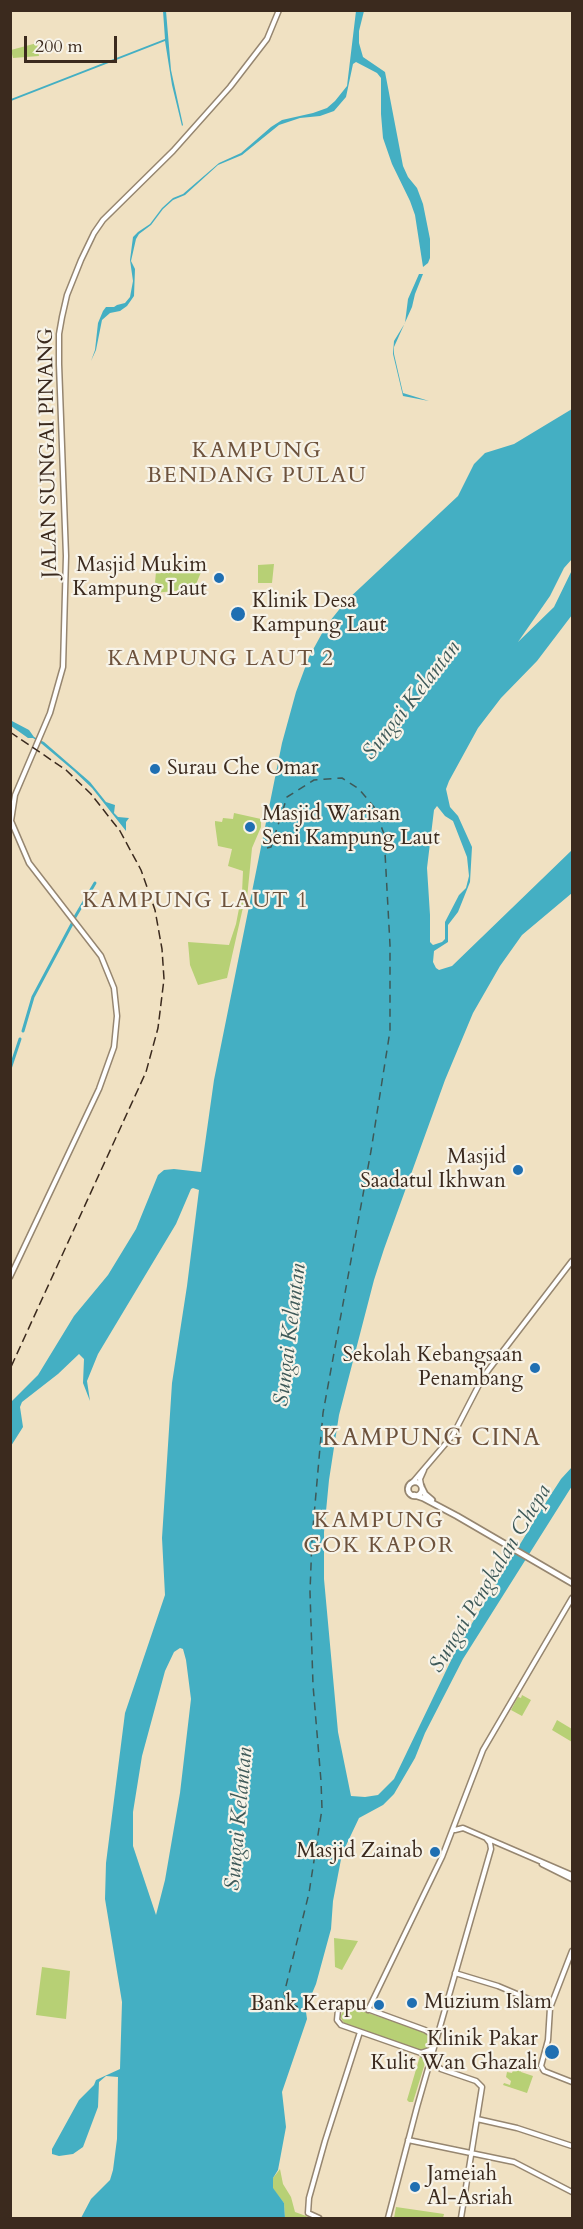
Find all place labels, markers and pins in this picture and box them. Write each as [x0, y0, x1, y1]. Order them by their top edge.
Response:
place label: Masjid Mukim Kampung Laut [73, 553, 207, 603]
marker: Masjid Mukim Kampung Laut [212, 571, 226, 585]
place label: Klinik Desa Kampung Laut [252, 589, 386, 639]
marker: Klinik Desa Kampung Laut [229, 605, 247, 623]
place label: Surau Che Omar [167, 756, 318, 782]
marker: Surau Che Omar [148, 762, 162, 776]
place label: Masjid Warisan Seni Kampung Laut [262, 802, 440, 852]
marker: Masjid Warisan Seni Kampung Laut [243, 820, 257, 834]
place label: Masjid Saadatul Ikhwan [360, 1145, 506, 1195]
marker: Masjid Saadatul Ikhwan [511, 1163, 525, 1177]
place label: Sekolah Kebangsaan Penambang [342, 1343, 523, 1393]
marker: Sekolah Kebangsaan Penambang [528, 1361, 542, 1375]
place label: Masjid Zainab [296, 1839, 423, 1865]
marker: Masjid Zainab [428, 1845, 442, 1859]
place label: Muzium Islam [424, 1990, 552, 2016]
place label: Bank Kerapu [250, 1992, 367, 2018]
marker: Muzium Islam [405, 1996, 419, 2010]
marker: Bank Kerapu [372, 1998, 386, 2012]
place label: Klinik Pakar Kulit Wan Ghazali [371, 2027, 538, 2077]
marker: Klinik Pakar Kulit Wan Ghazali [543, 2043, 561, 2061]
place label: Jameiah Al-Asriah [427, 2162, 513, 2212]
marker: Jameiah Al-Asriah [408, 2180, 422, 2194]

